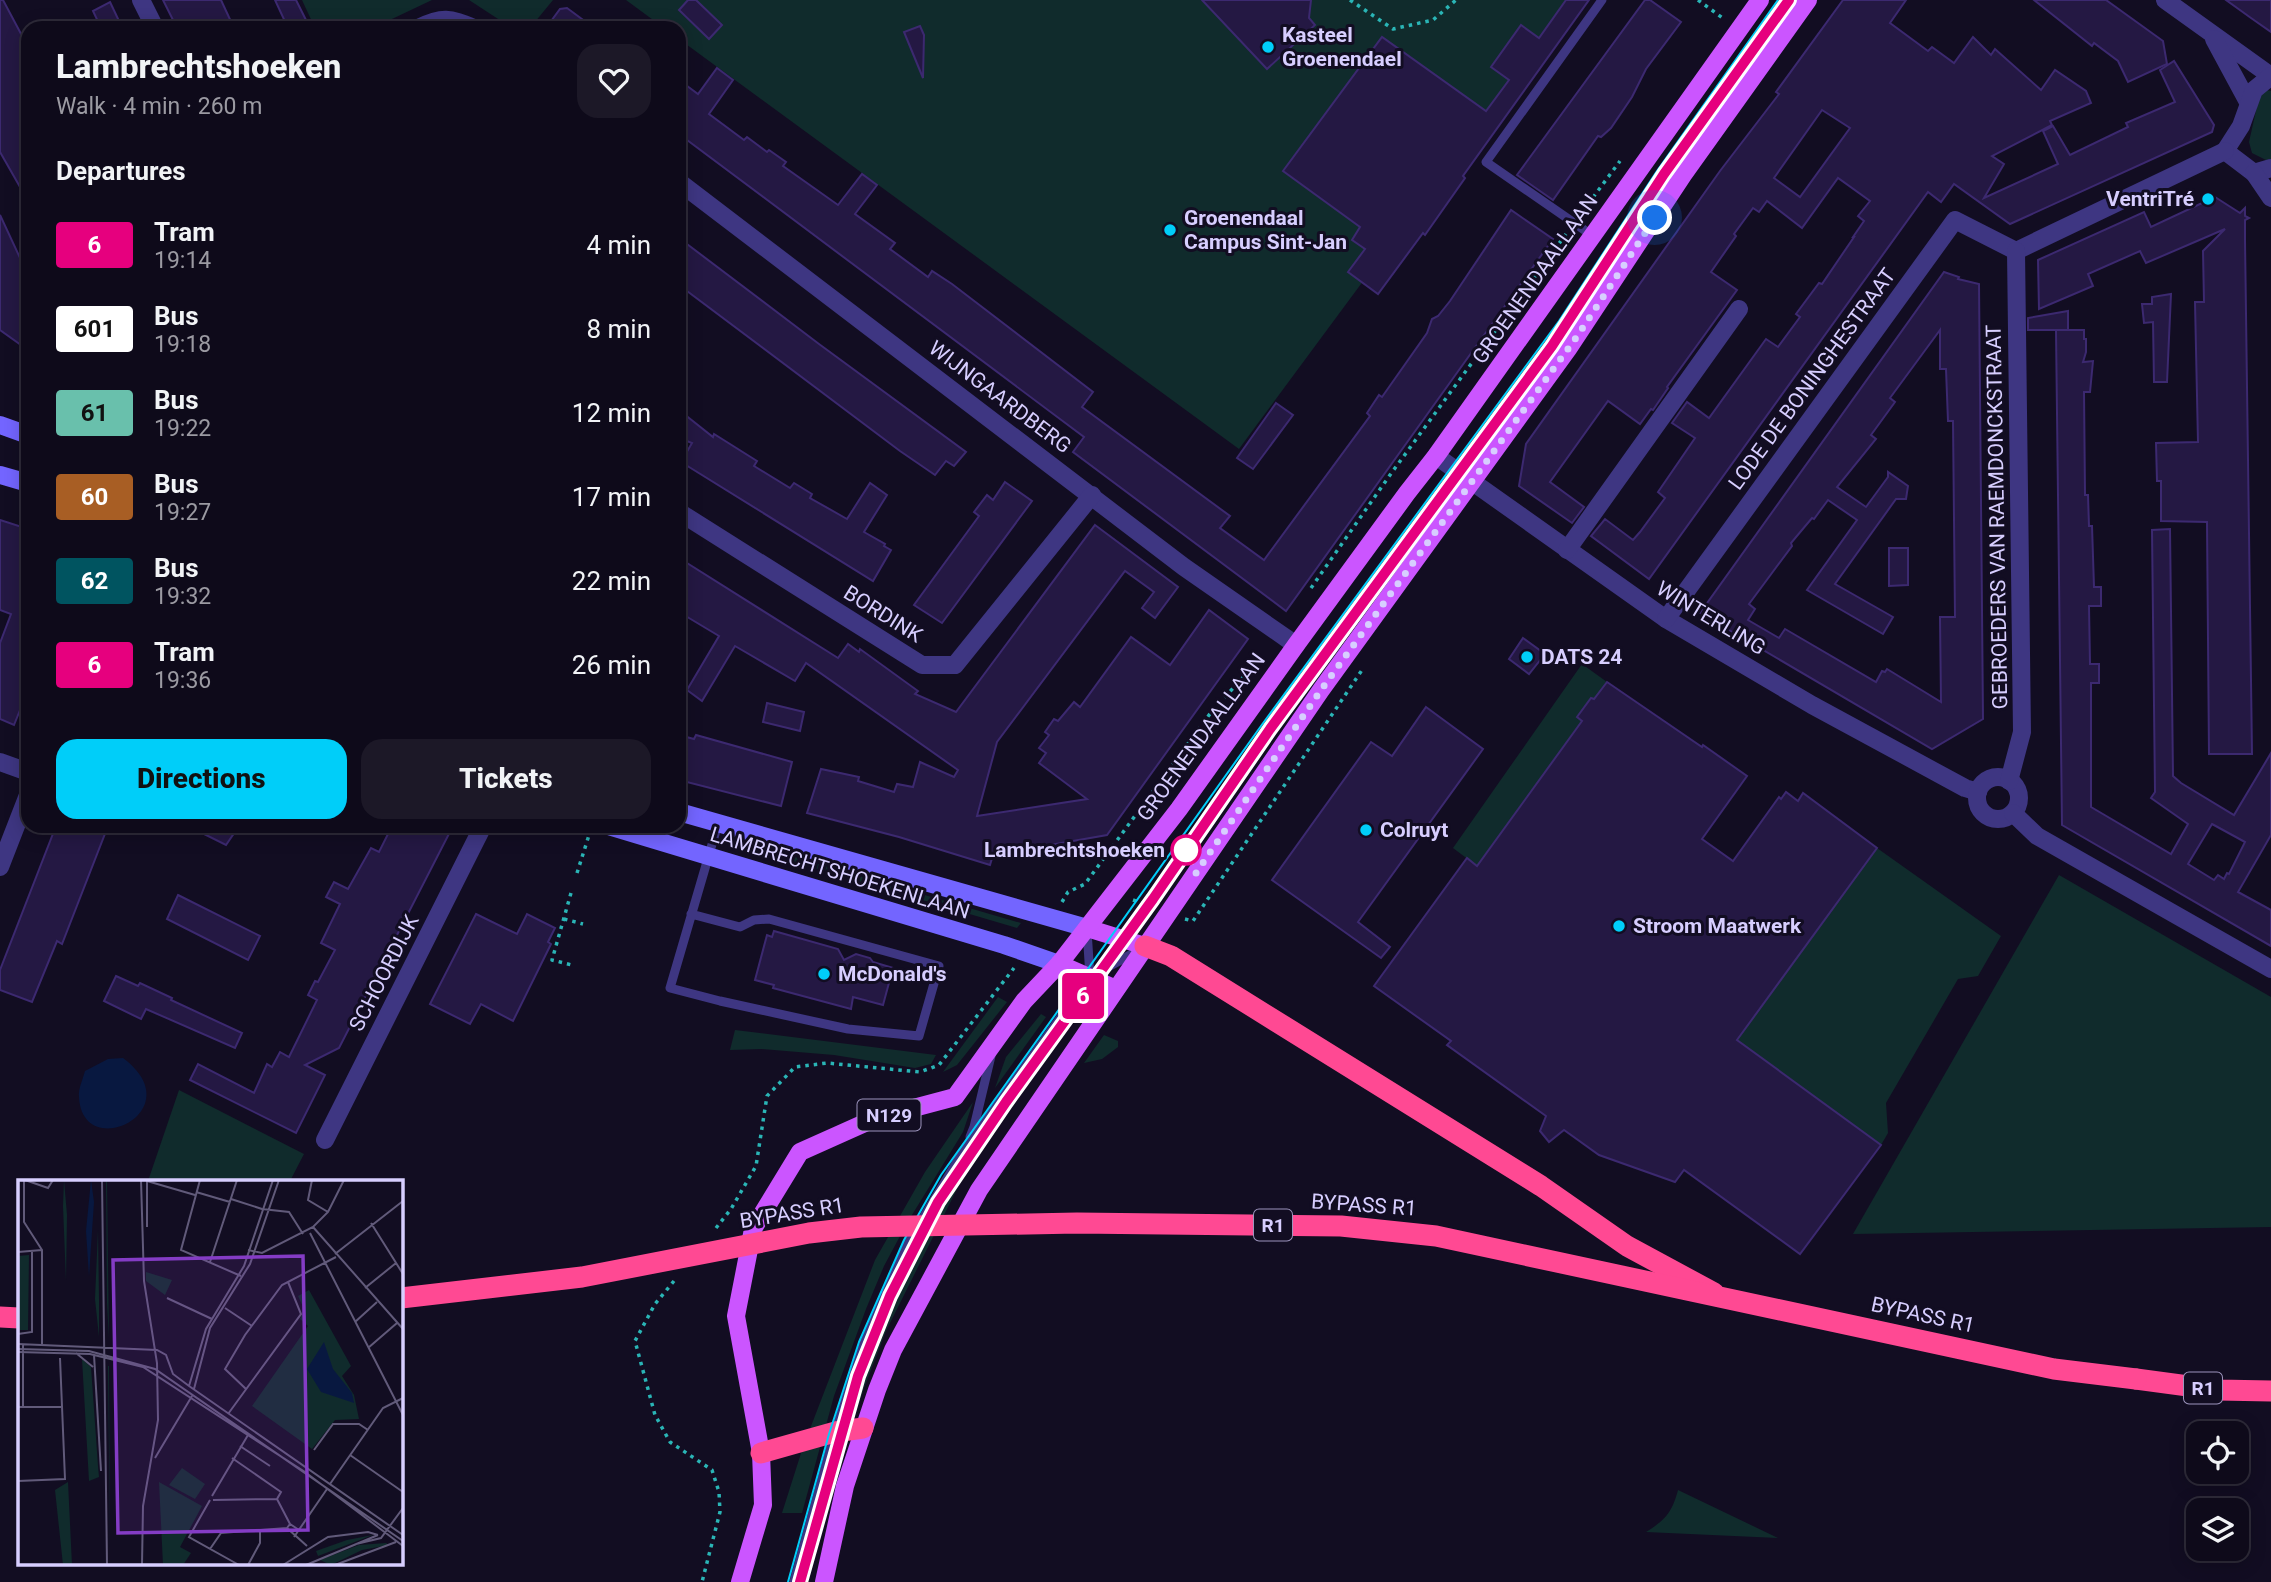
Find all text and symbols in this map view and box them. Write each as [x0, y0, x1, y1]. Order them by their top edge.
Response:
place label: Kasteel Groenendael [1282, 23, 1402, 71]
marker: Kasteel Groenendael [1260, 39, 1276, 55]
button: heart [577, 44, 651, 118]
text: Lambrechtshoeken [56, 47, 341, 86]
text: Walk · 4 min · 260 m [56, 93, 262, 120]
text: Departures [56, 156, 186, 186]
place label: VentriTré [2106, 187, 2194, 211]
street label: GROENENDAALLAAN [1467, 190, 1603, 368]
marker: VentriTré [2200, 191, 2216, 207]
your location [1637, 200, 1672, 235]
place label: Groenendaal Campus Sint-Jan [1184, 206, 1347, 254]
text: Tram [154, 217, 215, 247]
marker: Groenendaal Campus Sint-Jan [1162, 222, 1178, 238]
text: 4 min [586, 230, 651, 260]
text: 6 [88, 231, 101, 259]
text: 19:14 [154, 247, 211, 274]
street label: LODE DE BONINGHESTRAAT [1724, 263, 1901, 494]
text: Bus [154, 301, 199, 331]
text: 8 min [586, 314, 651, 344]
text: 601 [74, 315, 115, 343]
street label: GEBROEDERS VAN RAEMDONCKSTRAAT [1982, 324, 2012, 710]
text: 19:18 [154, 331, 211, 358]
street label: WIJNGAARDBERG [924, 336, 1076, 458]
text: Bus [154, 385, 199, 415]
text: 12 min [572, 398, 651, 428]
text: 61 [81, 399, 108, 427]
text: 19:22 [154, 415, 211, 442]
text: Bus [154, 469, 199, 499]
text: 17 min [572, 482, 651, 512]
text: 60 [81, 483, 108, 511]
text: 19:27 [154, 499, 211, 526]
text: Bus [154, 553, 199, 583]
text: 22 min [572, 566, 651, 596]
text: 62 [81, 567, 108, 595]
street label: WINTERLING [1652, 576, 1770, 660]
street label: BORDINK [839, 580, 927, 648]
text: 19:32 [154, 583, 211, 610]
text: Tram [154, 637, 215, 667]
place label: DATS 24 [1541, 645, 1622, 669]
street label: GROENENDAALLAAN [1132, 648, 1270, 826]
marker: DATS 24 [1519, 649, 1535, 665]
text: 26 min [572, 650, 651, 680]
text: 6 [88, 651, 101, 679]
text: 19:36 [154, 667, 211, 694]
button: Directions [56, 739, 347, 819]
button: Tickets [361, 739, 651, 819]
place label: Colruyt [1380, 818, 1448, 842]
street label: LAMBRECHTSHOEKENLAAN [707, 822, 973, 924]
marker: Colruyt [1358, 822, 1374, 838]
marker: Lambrechtshoeken [1171, 835, 1201, 865]
place label: Lambrechtshoeken [984, 838, 1165, 862]
street label: SCHOORDIJK [344, 910, 424, 1035]
place label: Stroom Maatwerk [1633, 914, 1802, 938]
marker: Stroom Maatwerk [1611, 918, 1627, 934]
place label: McDonald's [838, 962, 947, 986]
marker: McDonald's [816, 966, 832, 982]
line badge: 6 [1060, 973, 1106, 1019]
text: 6 [1076, 982, 1090, 1010]
road number: N129 [858, 1100, 920, 1130]
inset map [18, 1180, 402, 1564]
street label: BYPASS R1 [1311, 1189, 1417, 1221]
street label: BYPASS R1 [738, 1193, 846, 1233]
road number: R1 [1254, 1210, 1292, 1240]
street label: BYPASS R1 [1869, 1292, 1977, 1338]
road number: R1 [2184, 1372, 2222, 1404]
map controls [2186, 1421, 2249, 1561]
button: locate [2186, 1421, 2249, 1484]
button: layers [2186, 1498, 2249, 1561]

